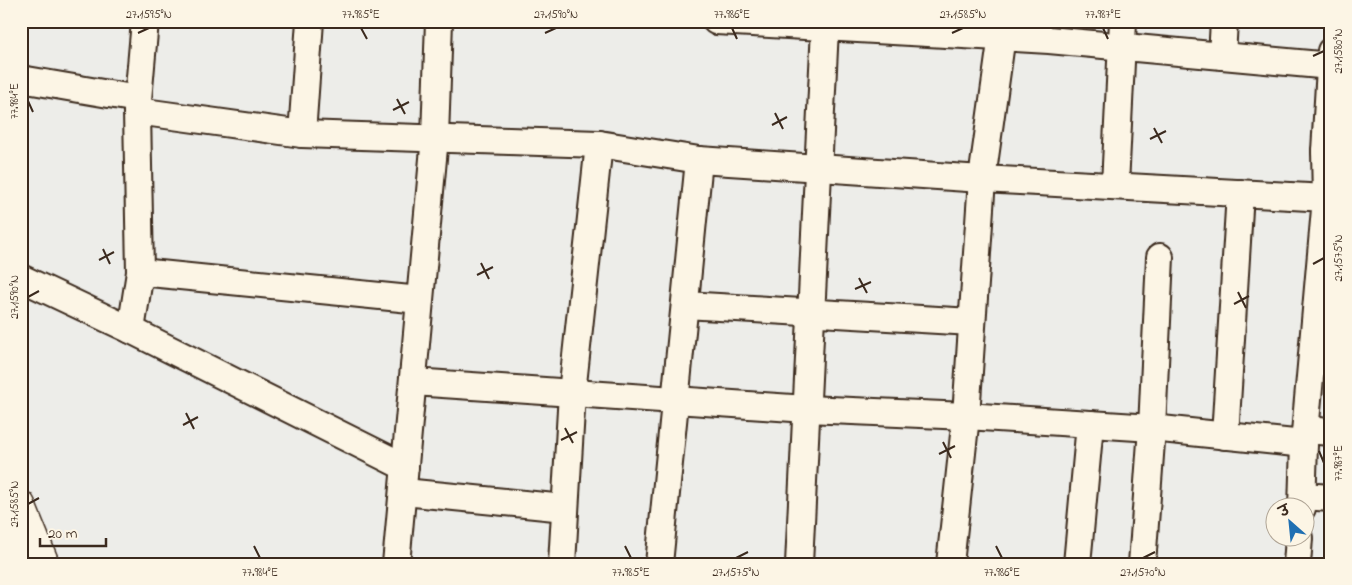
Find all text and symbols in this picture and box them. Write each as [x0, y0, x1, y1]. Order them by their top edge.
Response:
text: 27.1595°N [126, 6, 172, 24]
text: 77.985°E [342, 6, 380, 24]
text: 27.1590°N [534, 6, 578, 24]
text: 77.986°E [714, 6, 750, 24]
text: 27.1585°N [940, 6, 986, 24]
text: 77.987°E [1085, 6, 1121, 24]
text: 27.1580°N [1330, 28, 1348, 74]
text: 77.984°E [6, 83, 24, 119]
text: 27.1575°N [1330, 234, 1348, 282]
text: 27.1590°N [6, 275, 24, 319]
text: 77.987°E [1330, 445, 1348, 481]
text: 27.1585°N [6, 481, 24, 527]
north arrow [1264, 498, 1314, 548]
text: उ [1274, 500, 1295, 524]
scale bar [40, 515, 106, 547]
text: 20 m [48, 523, 78, 545]
text: 77.984°E [242, 564, 278, 582]
text: 77.985°E [612, 564, 650, 582]
text: 27.1575°N [712, 564, 760, 582]
text: 77.986°E [984, 564, 1020, 582]
text: 27.1570°N [1120, 564, 1166, 582]

